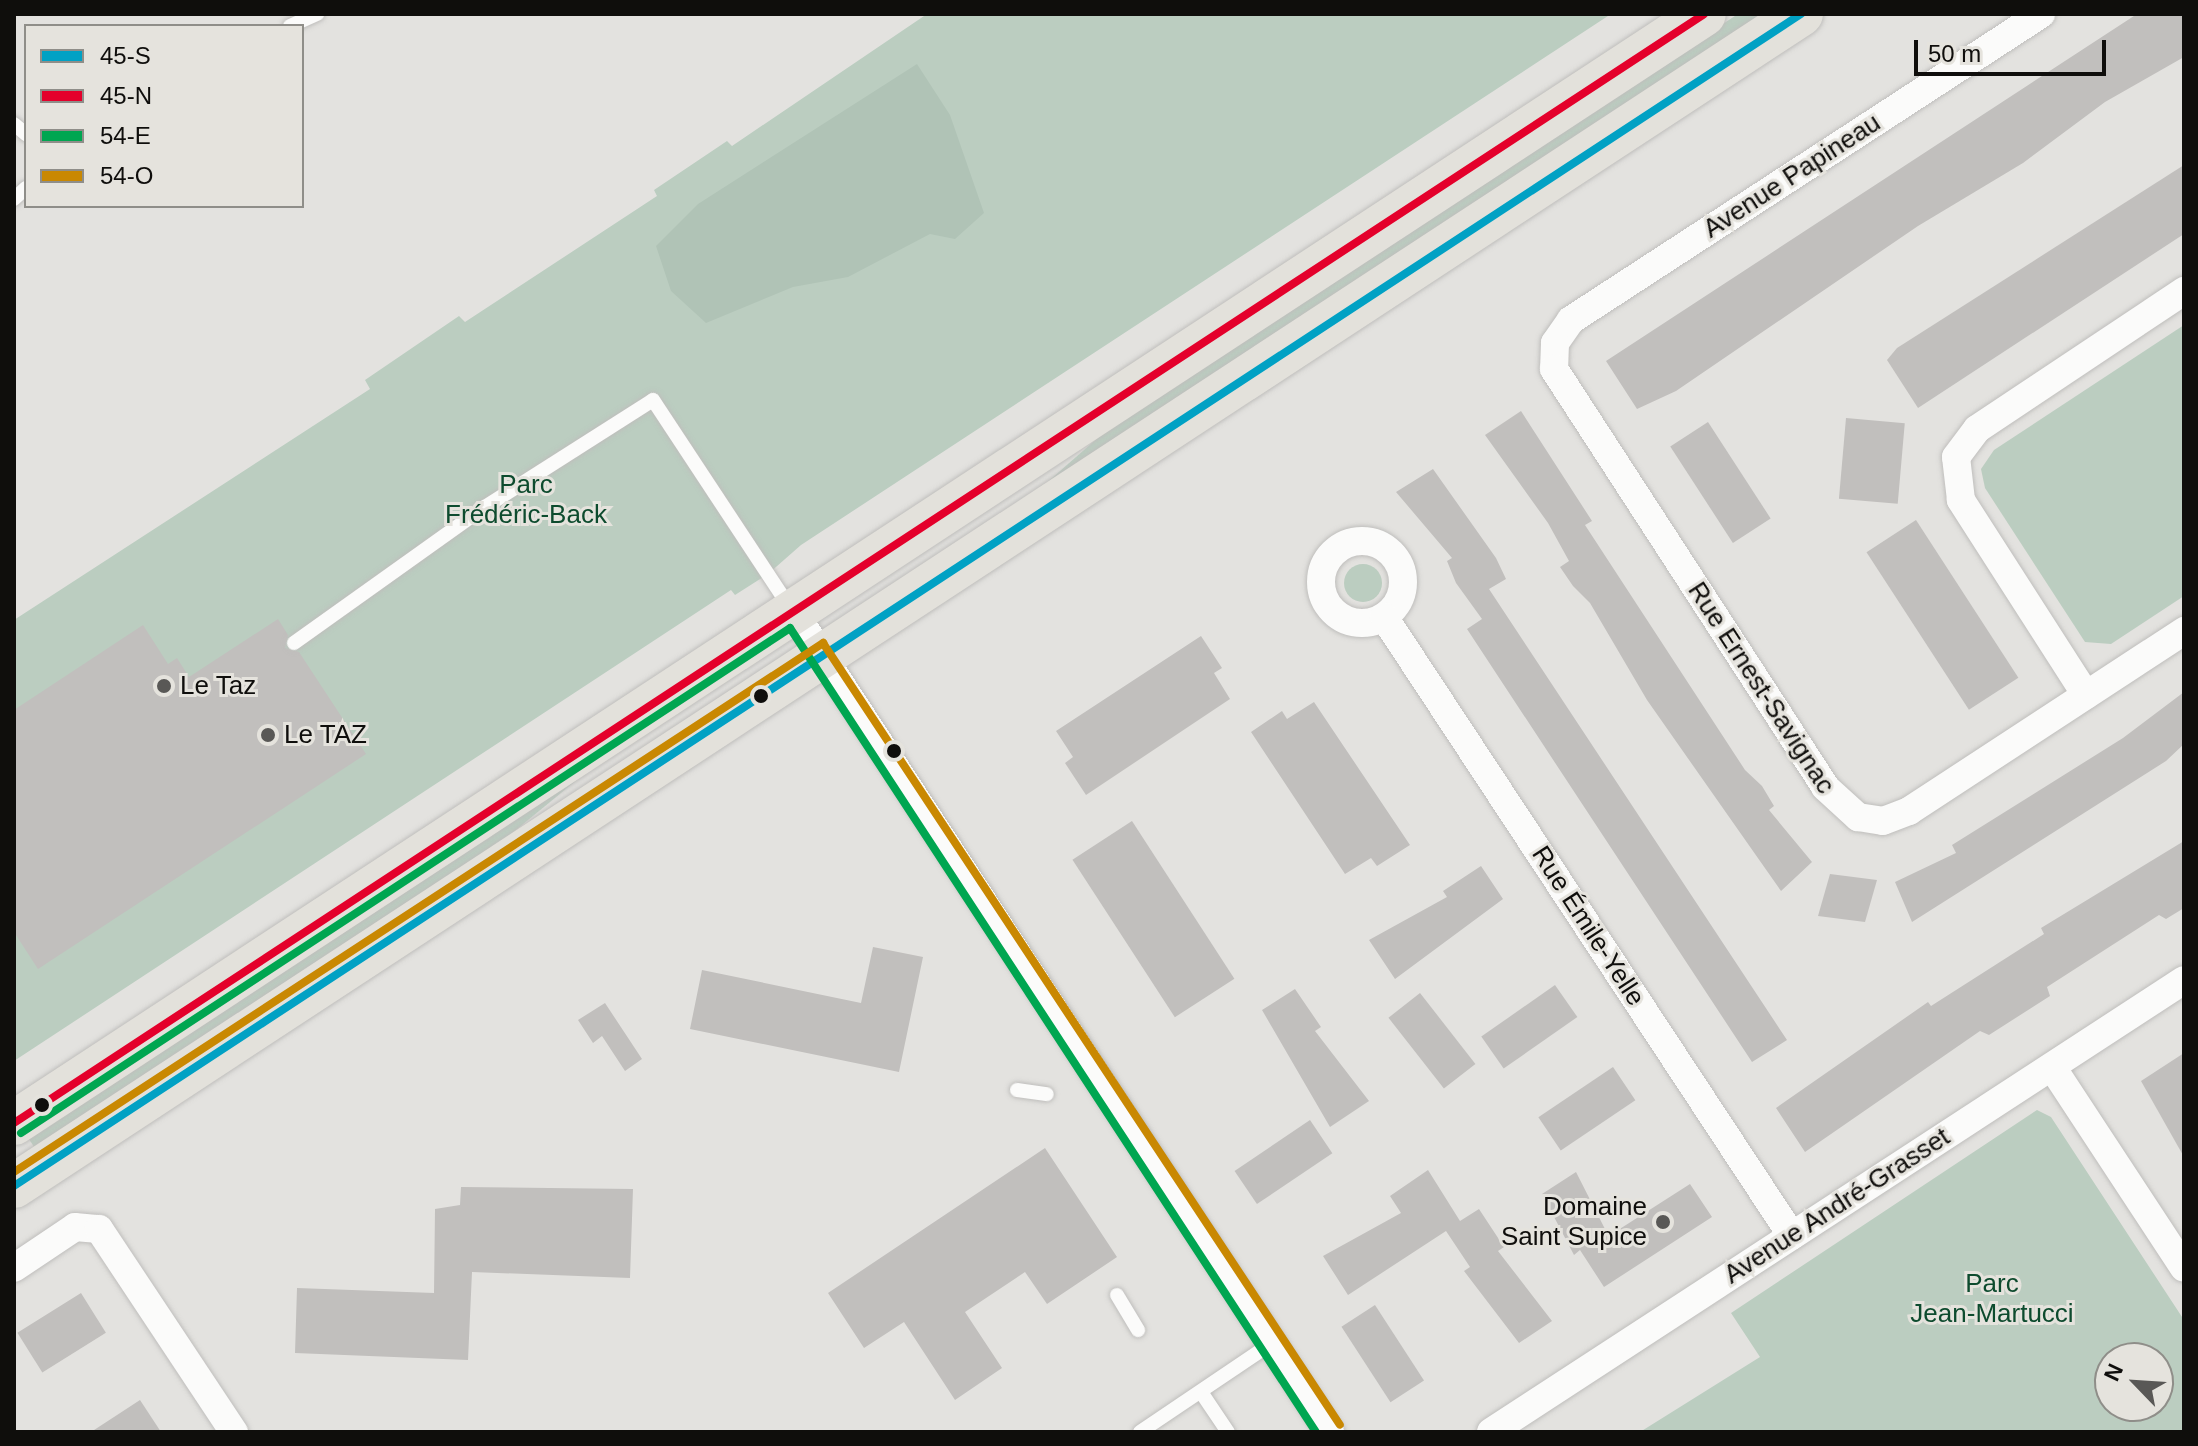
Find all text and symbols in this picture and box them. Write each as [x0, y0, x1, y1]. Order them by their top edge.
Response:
legend [24, 24, 304, 208]
scale bar [1918, 24, 2110, 74]
text: 50 m [1928, 40, 1981, 67]
text: 45-S [100, 42, 151, 69]
text: 45-N [100, 82, 152, 109]
street label: Avenue Papineau [1698, 107, 1886, 245]
text: 54-E [100, 122, 151, 149]
text: 54-O [100, 162, 153, 189]
park label: Parc Frédéric-Back [445, 469, 607, 530]
street label: Rue Ernest-Savignac [1681, 576, 1841, 800]
place label: Le Taz [180, 670, 257, 702]
marker: Le Taz [155, 677, 173, 695]
unlabelled marker [753, 688, 769, 704]
place label: Le TAZ [284, 719, 367, 751]
marker: Le TAZ [259, 726, 277, 744]
unlabelled marker [886, 743, 902, 759]
street label: Rue Émile-Yelle [1525, 840, 1651, 1012]
unlabelled marker [34, 1097, 50, 1113]
street label: Avenue André-Grasset [1718, 1121, 1956, 1291]
place label: Domaine Saint Supice [1501, 1191, 1647, 1252]
marker: Domaine Saint Supice [1654, 1213, 1672, 1231]
park label: Parc Jean-Martucci [1910, 1268, 2074, 1330]
north arrow [2094, 1342, 2174, 1422]
text: N [2099, 1360, 2128, 1385]

